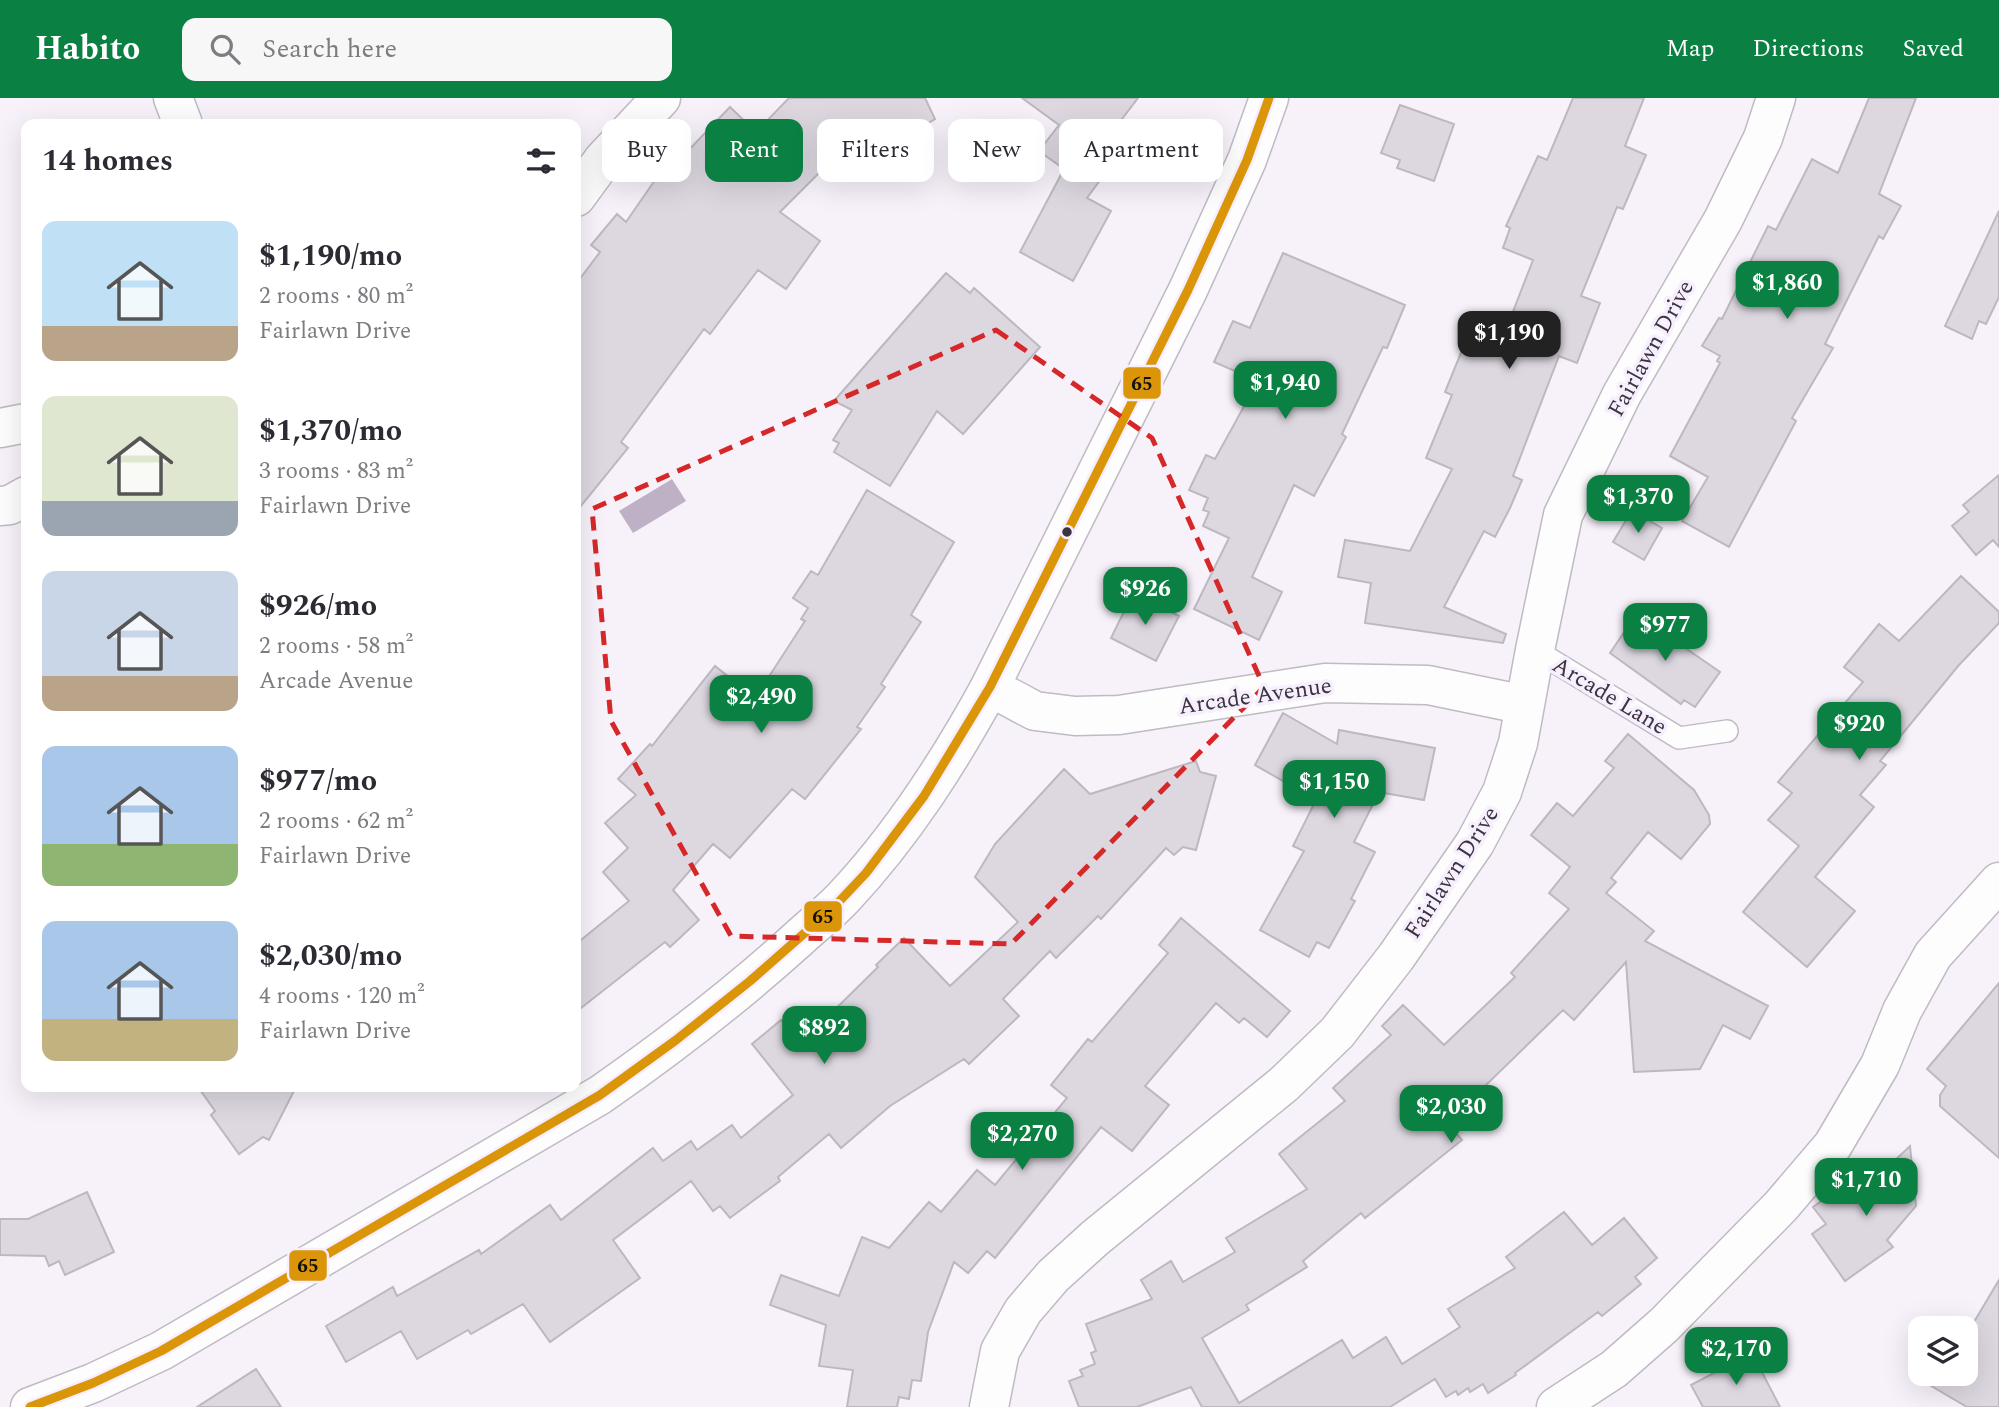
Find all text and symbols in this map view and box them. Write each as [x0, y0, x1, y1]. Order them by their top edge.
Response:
search box [182, 18, 672, 81]
text: Habito [35, 24, 140, 74]
text: Search here [262, 29, 397, 69]
icon: search [206, 30, 244, 68]
text: Map [1666, 31, 1714, 67]
text: Directions [1752, 31, 1864, 67]
text: Saved [1902, 31, 1964, 67]
chip: Buy [602, 119, 691, 182]
chip: Rent [705, 119, 803, 182]
chip: Filters [817, 119, 934, 182]
chip: New [948, 119, 1045, 182]
chip: Apartment [1059, 119, 1223, 182]
text: 14 homes [42, 138, 173, 184]
icon: filters [522, 142, 560, 180]
text: $1,190/mo [259, 233, 402, 279]
icon: home [98, 249, 182, 333]
pin: $1,860 [1730, 262, 1844, 321]
text: $1,860 [1752, 266, 1822, 301]
street label: Fairlawn Drive [1599, 274, 1703, 424]
text: 2 rooms · 80 m² [259, 279, 413, 314]
pin: $1,190 [1452, 312, 1566, 371]
text: Fairlawn Drive [259, 314, 411, 349]
text: $1,190 [1474, 316, 1544, 351]
pin: $1,940 [1228, 362, 1342, 421]
line badge: 65 [1122, 366, 1162, 400]
text: $1,940 [1250, 366, 1320, 401]
text: 65 [1131, 370, 1153, 399]
text: $1,370/mo [259, 408, 402, 454]
icon: home [98, 424, 182, 508]
text: 3 rooms · 83 m² [259, 454, 413, 489]
pin: $1,370 [1581, 476, 1695, 535]
text: $1,370 [1603, 480, 1673, 515]
text: Fairlawn Drive [259, 489, 411, 524]
unlabelled marker [1060, 525, 1074, 539]
pin: $926 [1104, 568, 1186, 627]
text: $926 [1119, 572, 1171, 607]
text: $926/mo [259, 583, 377, 629]
icon: home [98, 599, 182, 683]
pin: $977 [1624, 603, 1706, 663]
text: $977 [1639, 608, 1691, 643]
text: 2 rooms · 58 m² [259, 629, 413, 664]
street label: Arcade Lane [1545, 648, 1673, 744]
text: Arcade Avenue [259, 664, 413, 699]
street label: Arcade Avenue [1176, 668, 1334, 725]
pin: $2,490 [704, 676, 818, 735]
text: $2,490 [726, 680, 796, 715]
pin: $920 [1818, 702, 1900, 762]
text: $920 [1833, 707, 1885, 742]
text: $977/mo [259, 758, 377, 804]
pin: $1,150 [1277, 760, 1391, 820]
text: $1,150 [1299, 765, 1369, 800]
icon: home [98, 774, 182, 858]
street label: Fairlawn Drive [1396, 800, 1508, 946]
text: 2 rooms · 62 m² [259, 804, 413, 839]
text: Fairlawn Drive [259, 839, 411, 874]
line badge: 65 [803, 900, 843, 933]
text: 65 [812, 903, 834, 932]
text: $2,030/mo [259, 933, 402, 979]
icon: home [98, 949, 182, 1033]
text: 4 rooms · 120 m² [259, 979, 425, 1014]
pin: $892 [783, 1006, 865, 1066]
text: $892 [798, 1011, 850, 1046]
text: Fairlawn Drive [259, 1014, 411, 1049]
pin: $2,030 [1394, 1086, 1508, 1145]
text: $2,030 [1416, 1090, 1486, 1125]
pin: $2,270 [965, 1112, 1079, 1172]
text: $2,270 [987, 1117, 1057, 1152]
pin: $1,710 [1809, 1158, 1923, 1218]
text: $1,710 [1831, 1163, 1901, 1198]
line badge: 65 [288, 1249, 328, 1282]
text: 65 [297, 1252, 319, 1281]
map controls [1908, 1316, 1978, 1386]
button: layers [1908, 1316, 1978, 1386]
pin: $2,170 [1679, 1328, 1793, 1387]
text: $2,170 [1701, 1332, 1771, 1367]

